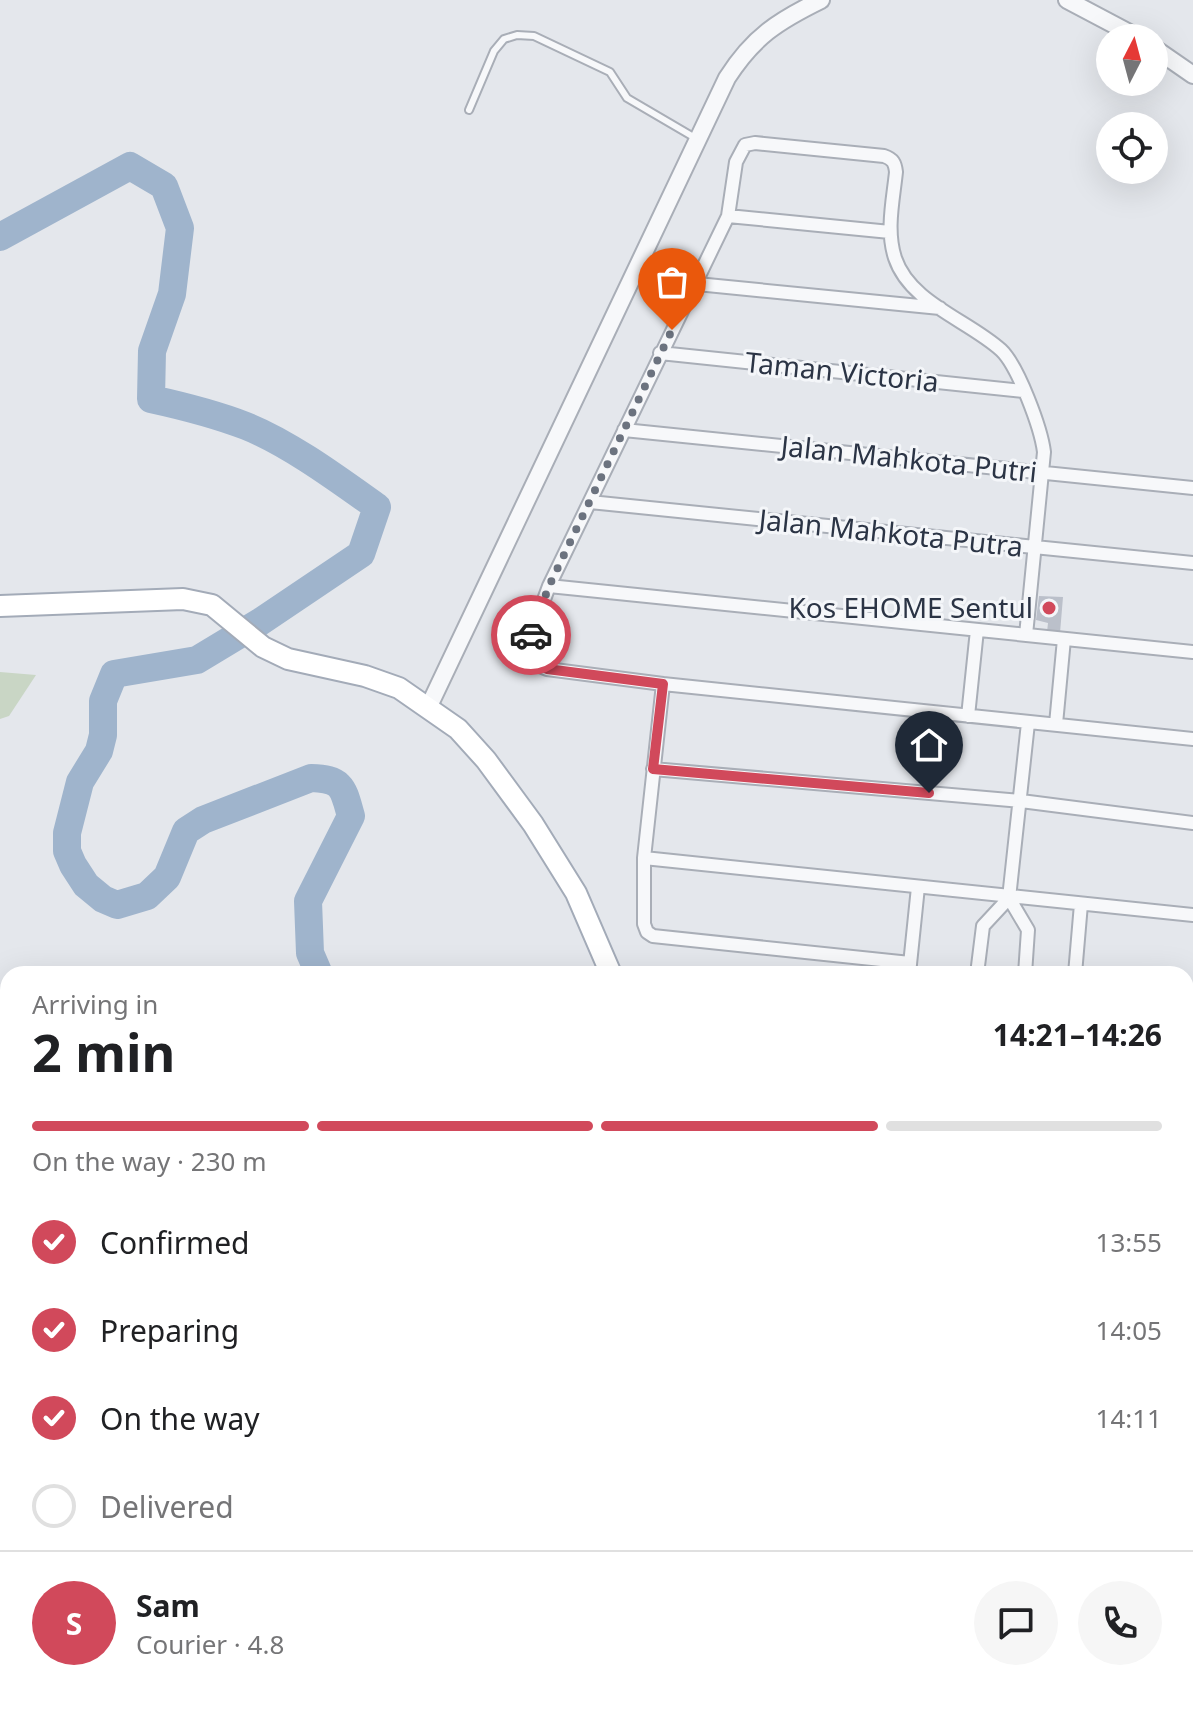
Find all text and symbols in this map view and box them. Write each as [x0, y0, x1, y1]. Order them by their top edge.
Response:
north arrow [1096, 24, 1168, 96]
map controls [1096, 24, 1168, 184]
button: locate [1096, 112, 1168, 184]
pin [638, 248, 706, 330]
icon: bag [650, 260, 694, 304]
street label: Taman Victoria [743, 342, 941, 400]
street label: Jalan Mahkota Putri [776, 425, 1039, 490]
street label: Jalan Mahkota Putra [754, 499, 1025, 565]
place label: Kos EHOME Sentul [789, 588, 1033, 626]
courier [491, 595, 571, 675]
marker: Kos EHOME Sentul [1040, 599, 1058, 617]
icon: car [509, 613, 553, 657]
pin [895, 711, 963, 793]
icon: home [907, 723, 951, 767]
text: Arriving in [32, 986, 158, 1022]
text: 14:21–14:26 [993, 1014, 1162, 1055]
text: 2 min [32, 1016, 175, 1087]
text: On the way · 230 m [32, 1143, 266, 1179]
icon: check [32, 1220, 76, 1264]
text: Confirmed [100, 1222, 250, 1263]
text: 13:55 [1096, 1224, 1162, 1260]
icon: check [32, 1308, 76, 1352]
text: Preparing [100, 1310, 239, 1351]
text: 14:05 [1096, 1312, 1162, 1348]
icon: check [32, 1396, 76, 1440]
text: On the way [100, 1398, 260, 1439]
text: 14:11 [1096, 1400, 1162, 1436]
text: Delivered [100, 1486, 234, 1527]
button: chat [974, 1581, 1058, 1665]
button: phone [1078, 1581, 1162, 1665]
text: Sam [136, 1585, 200, 1626]
text: S [66, 1603, 82, 1644]
text: Courier · 4.8 [136, 1626, 284, 1662]

